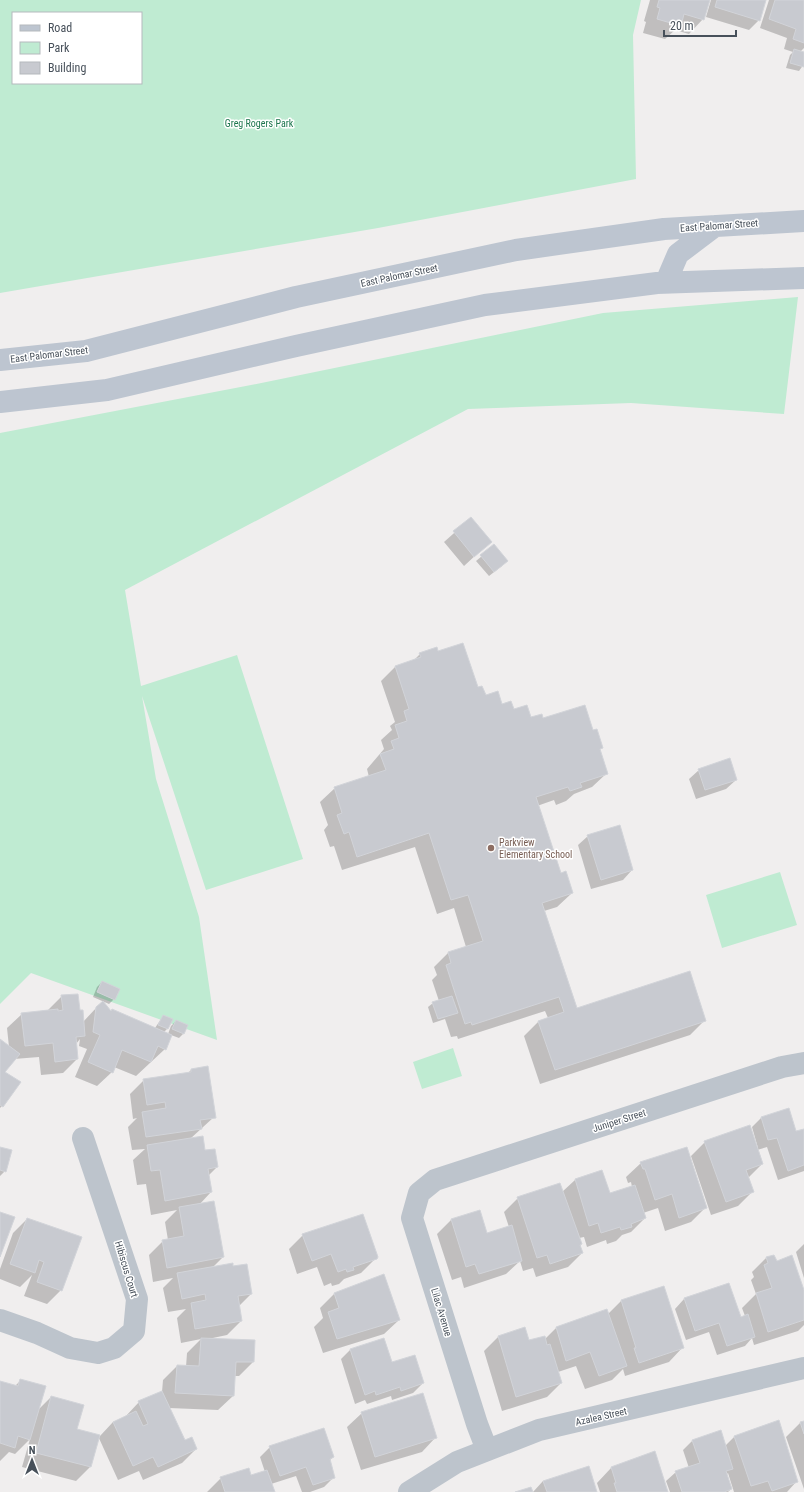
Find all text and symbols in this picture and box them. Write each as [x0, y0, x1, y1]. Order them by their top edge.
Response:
legend [12, 12, 142, 84]
scale bar [664, 12, 736, 38]
text: 20 m [670, 19, 694, 33]
text: Road [48, 21, 72, 35]
text: Park [48, 41, 70, 55]
text: Building [48, 61, 86, 75]
park label: Greg Rogers Park [225, 118, 294, 129]
street label: East Palomar Street [680, 217, 758, 234]
street label: East Palomar Street [360, 262, 439, 289]
street label: East Palomar Street [10, 344, 89, 365]
place label: Parkview Elementary School [499, 837, 572, 860]
marker: Parkview Elementary School [486, 843, 496, 853]
street label: Juniper Street [591, 1107, 647, 1134]
street label: Hibiscus Court [113, 1240, 140, 1299]
street label: Lilac Avenue [429, 1287, 454, 1338]
street label: Azalea Street [574, 1405, 628, 1428]
north arrow [12, 1440, 52, 1480]
text: N [29, 1444, 36, 1457]

